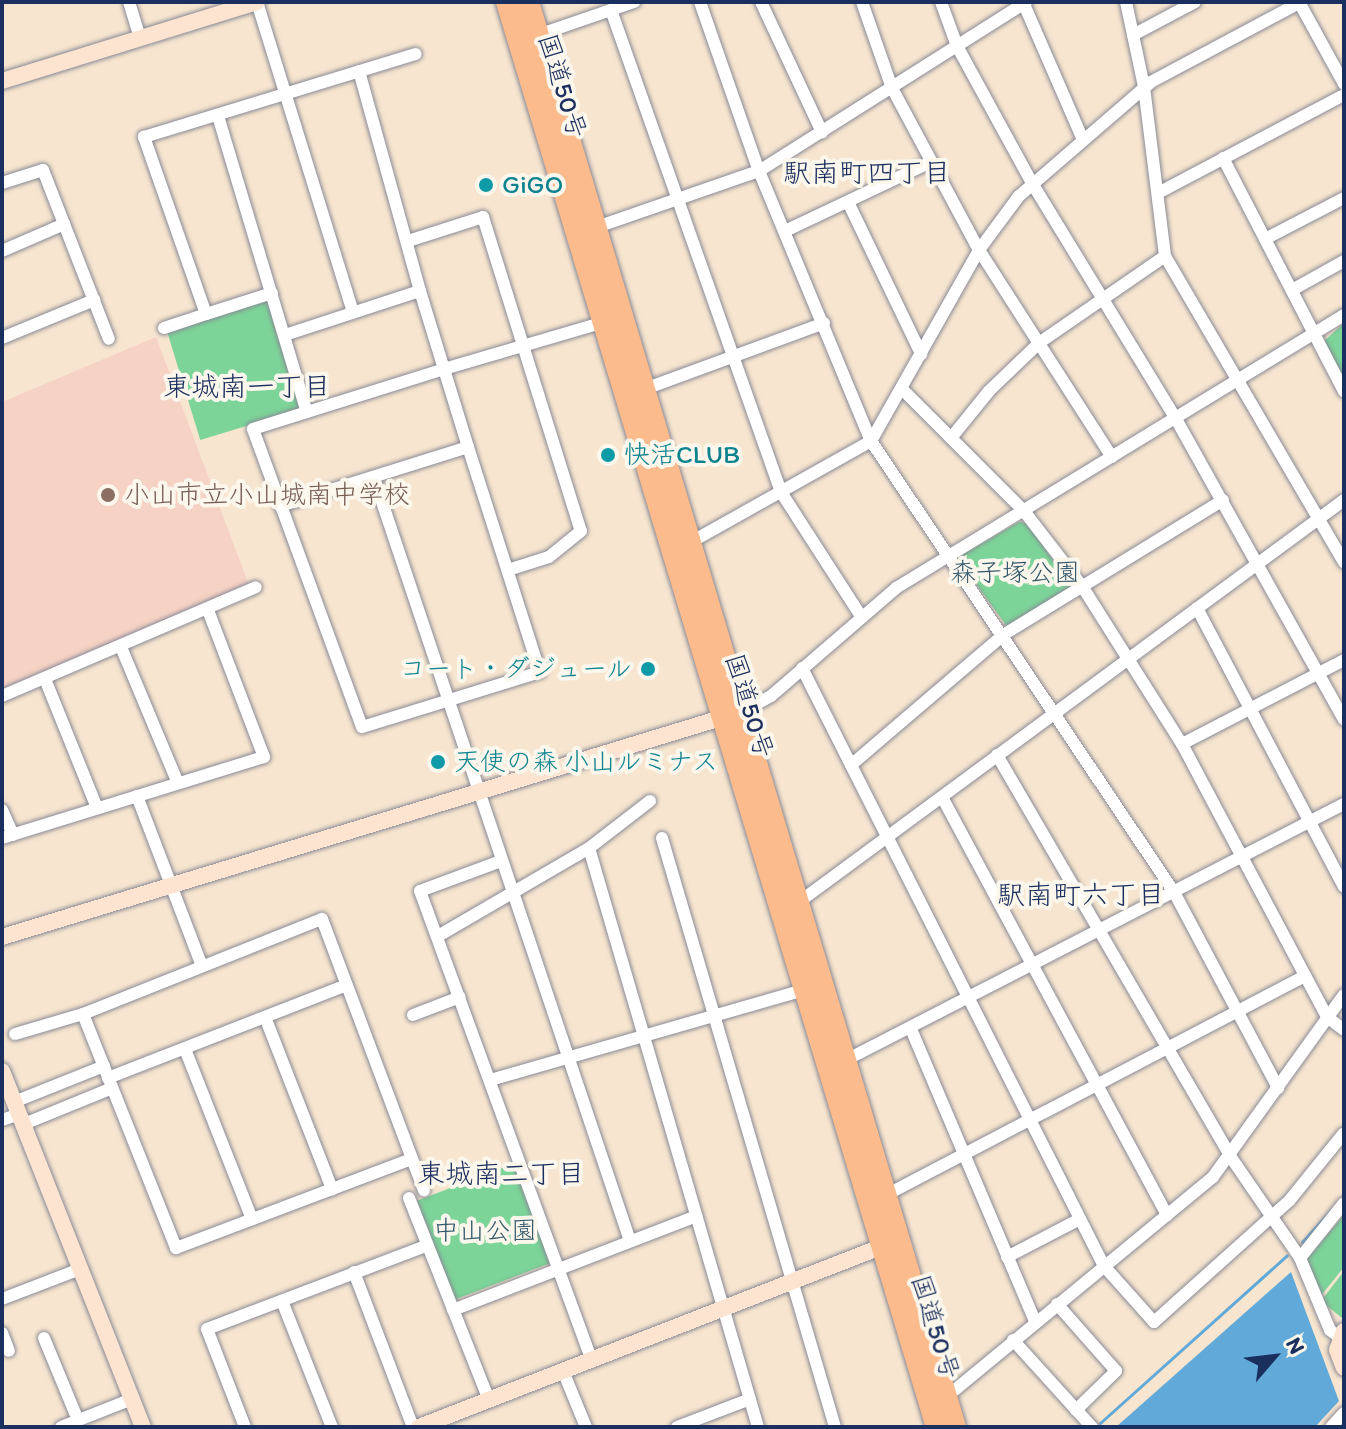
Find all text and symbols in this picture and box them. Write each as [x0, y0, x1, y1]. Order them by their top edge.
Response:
street label: 国道50号 [531, 30, 593, 142]
district label: 駅南町四丁目 [783, 155, 951, 189]
place label: GiGO [502, 169, 563, 201]
marker: GiGO [477, 176, 495, 194]
district label: 東城南一丁目 [163, 369, 331, 403]
place label: 快活CLUB [624, 439, 740, 471]
marker: 快活CLUB [599, 446, 617, 464]
place label: 小山市立小山城南中学校 [124, 479, 410, 511]
marker: 小山市立小山城南中学校 [99, 486, 117, 504]
park label: 森子塚公園 [950, 557, 1080, 589]
street label: 国道50号 [718, 650, 780, 762]
place label: コート・ダジュール [398, 653, 632, 685]
marker: コート・ダジュール [639, 660, 657, 678]
place label: 天使の森 小山ルミナス [454, 746, 720, 778]
marker: 天使の森 小山ルミナス [429, 753, 447, 771]
district label: 駅南町六丁目 [997, 877, 1165, 911]
district label: 東城南二丁目 [417, 1156, 585, 1190]
park label: 中山公園 [433, 1215, 537, 1247]
street label: 国道50号 [904, 1271, 966, 1383]
north arrow [1234, 1317, 1314, 1397]
text: N [1280, 1333, 1311, 1358]

